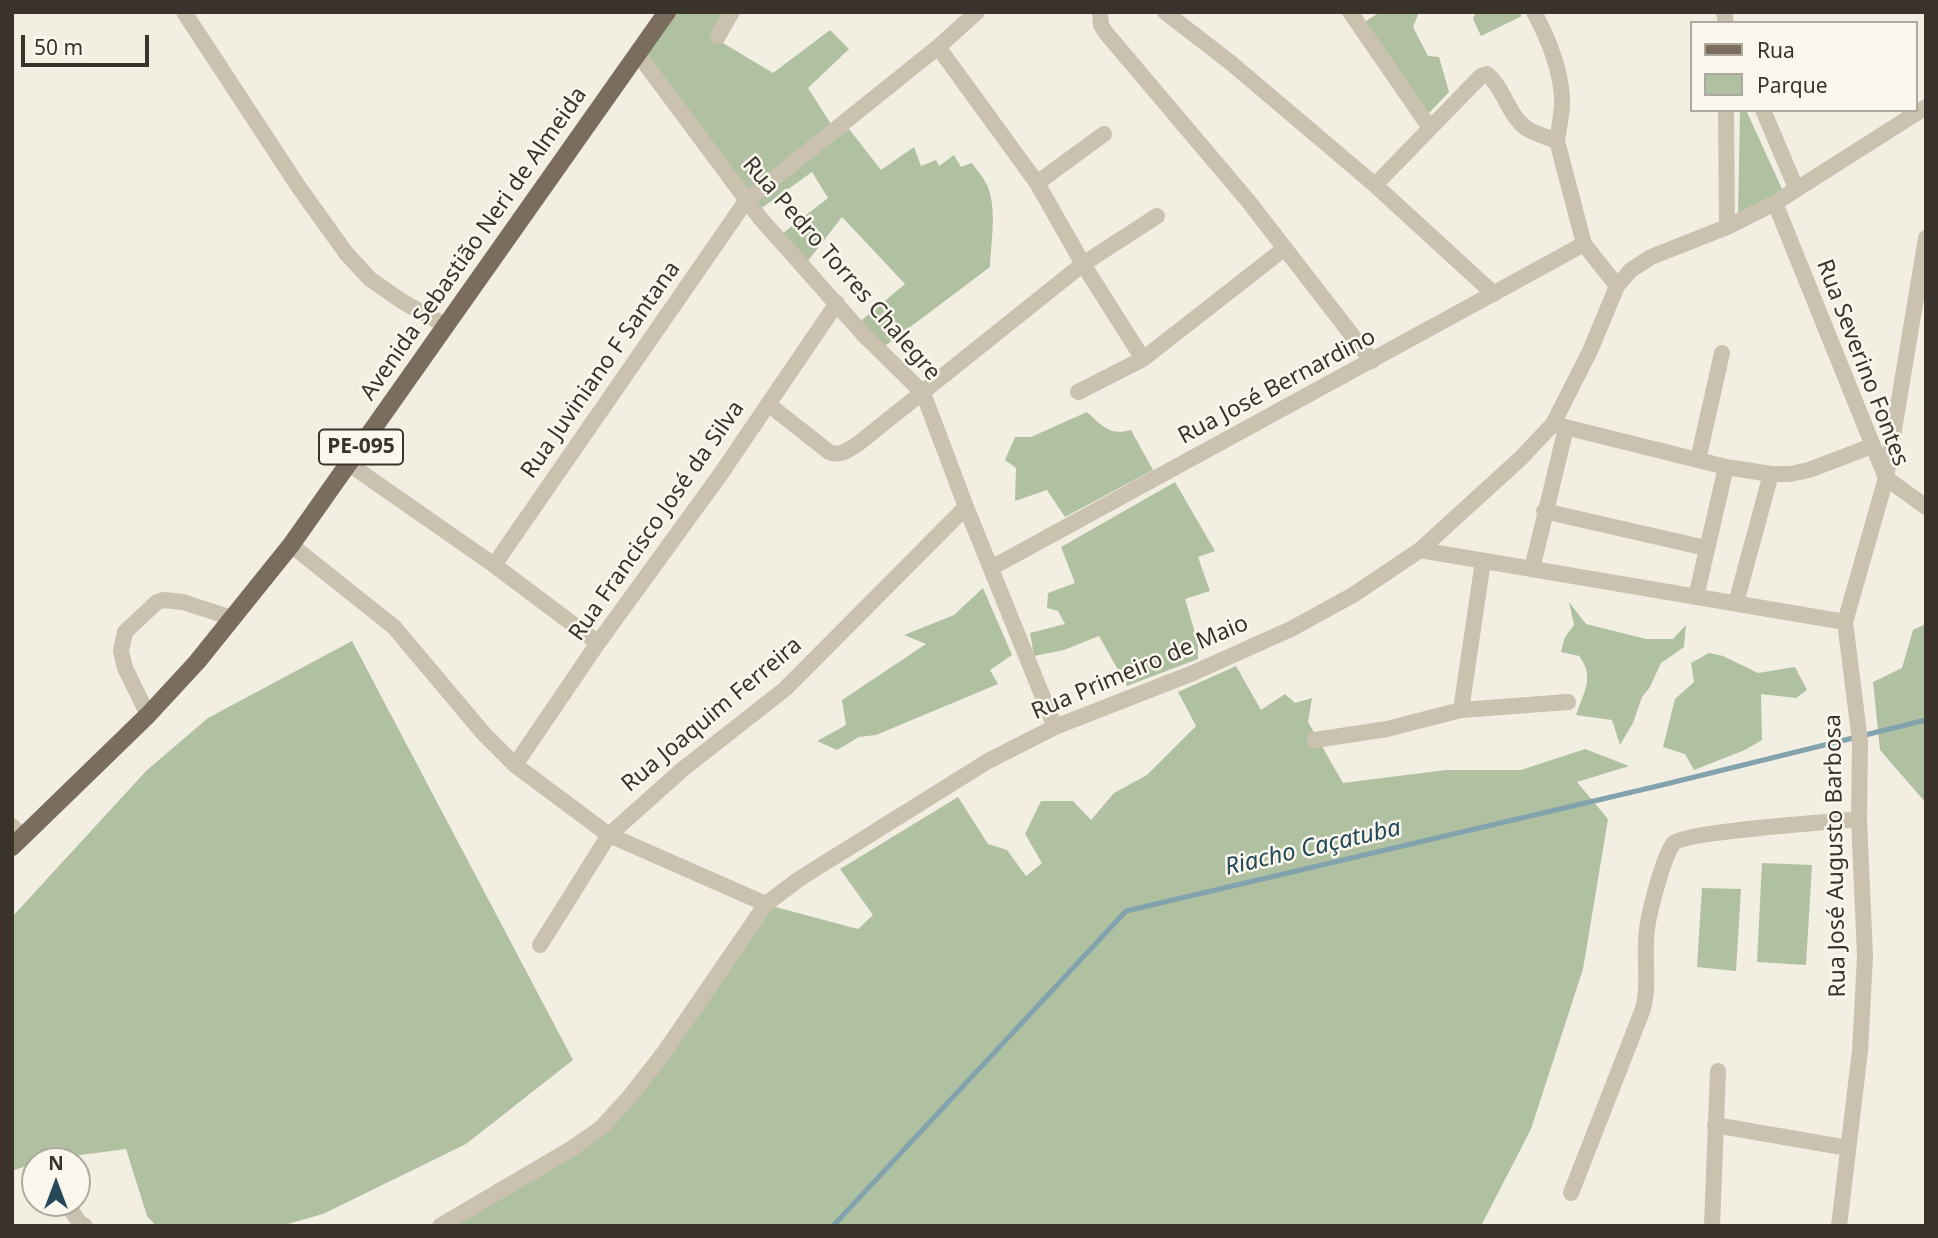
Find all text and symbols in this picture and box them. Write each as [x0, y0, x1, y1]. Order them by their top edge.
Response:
scale bar [24, 21, 152, 65]
legend [1689, 21, 1917, 112]
text: 50 m [34, 33, 83, 61]
text: Rua [1757, 36, 1795, 64]
text: Parque [1757, 71, 1827, 99]
street label: Avenida Sebastião Neri de Almeida [355, 82, 593, 406]
street label: Rua Pedro Torres Chalegre [736, 151, 946, 387]
street label: Rua Juviniano F Santana [516, 256, 686, 484]
street label: Rua Severino Fontes [1810, 256, 1914, 470]
street label: Rua José Bernardino [1174, 323, 1380, 451]
street label: Rua Francisco José da Silva [563, 396, 751, 646]
road number: PE-095 [319, 430, 403, 464]
street label: Rua Primeiro de Maio [1027, 610, 1253, 726]
street label: Rua Joaquim Ferreira [616, 632, 808, 798]
street label: Rua José Augusto Barbosa [1820, 714, 1852, 998]
water label: Riacho Caçatuba [1222, 814, 1404, 882]
north arrow [21, 1147, 91, 1217]
text: N [48, 1150, 64, 1176]

